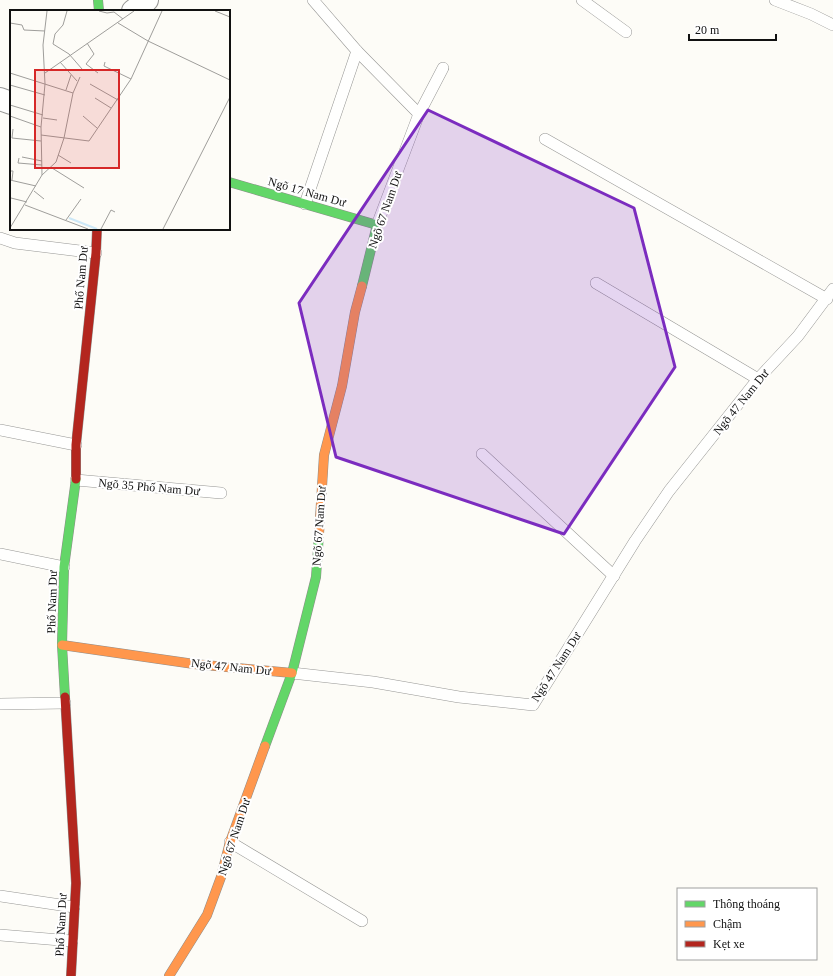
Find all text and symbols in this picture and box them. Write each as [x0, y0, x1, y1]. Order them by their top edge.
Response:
inset map [10, 10, 230, 230]
scale bar [689, 16, 776, 42]
text: 20 m [695, 23, 720, 37]
street label: Ngõ 67 Nam Dư [365, 169, 405, 250]
street label: Ngõ 17 Nam Dư [267, 174, 348, 210]
street label: Phố Nam Dư [71, 245, 91, 310]
street label: Ngõ 47 Nam Dư [710, 366, 772, 438]
street label: Ngõ 35 Phố Nam Dư [98, 476, 201, 498]
street label: Ngõ 67 Nam Dư [309, 485, 329, 566]
street label: Phố Nam Dư [44, 570, 60, 634]
street label: Ngõ 47 Nam Dư [528, 629, 584, 704]
street label: Ngõ 47 Nam Dư [190, 656, 272, 678]
street label: Ngõ 67 Nam Dư [215, 796, 253, 877]
legend [677, 888, 817, 960]
street label: Phố Nam Dư [52, 893, 70, 957]
text: Thông thoáng [713, 897, 780, 911]
text: Chậm [713, 917, 742, 931]
text: Kẹt xe [713, 937, 745, 951]

